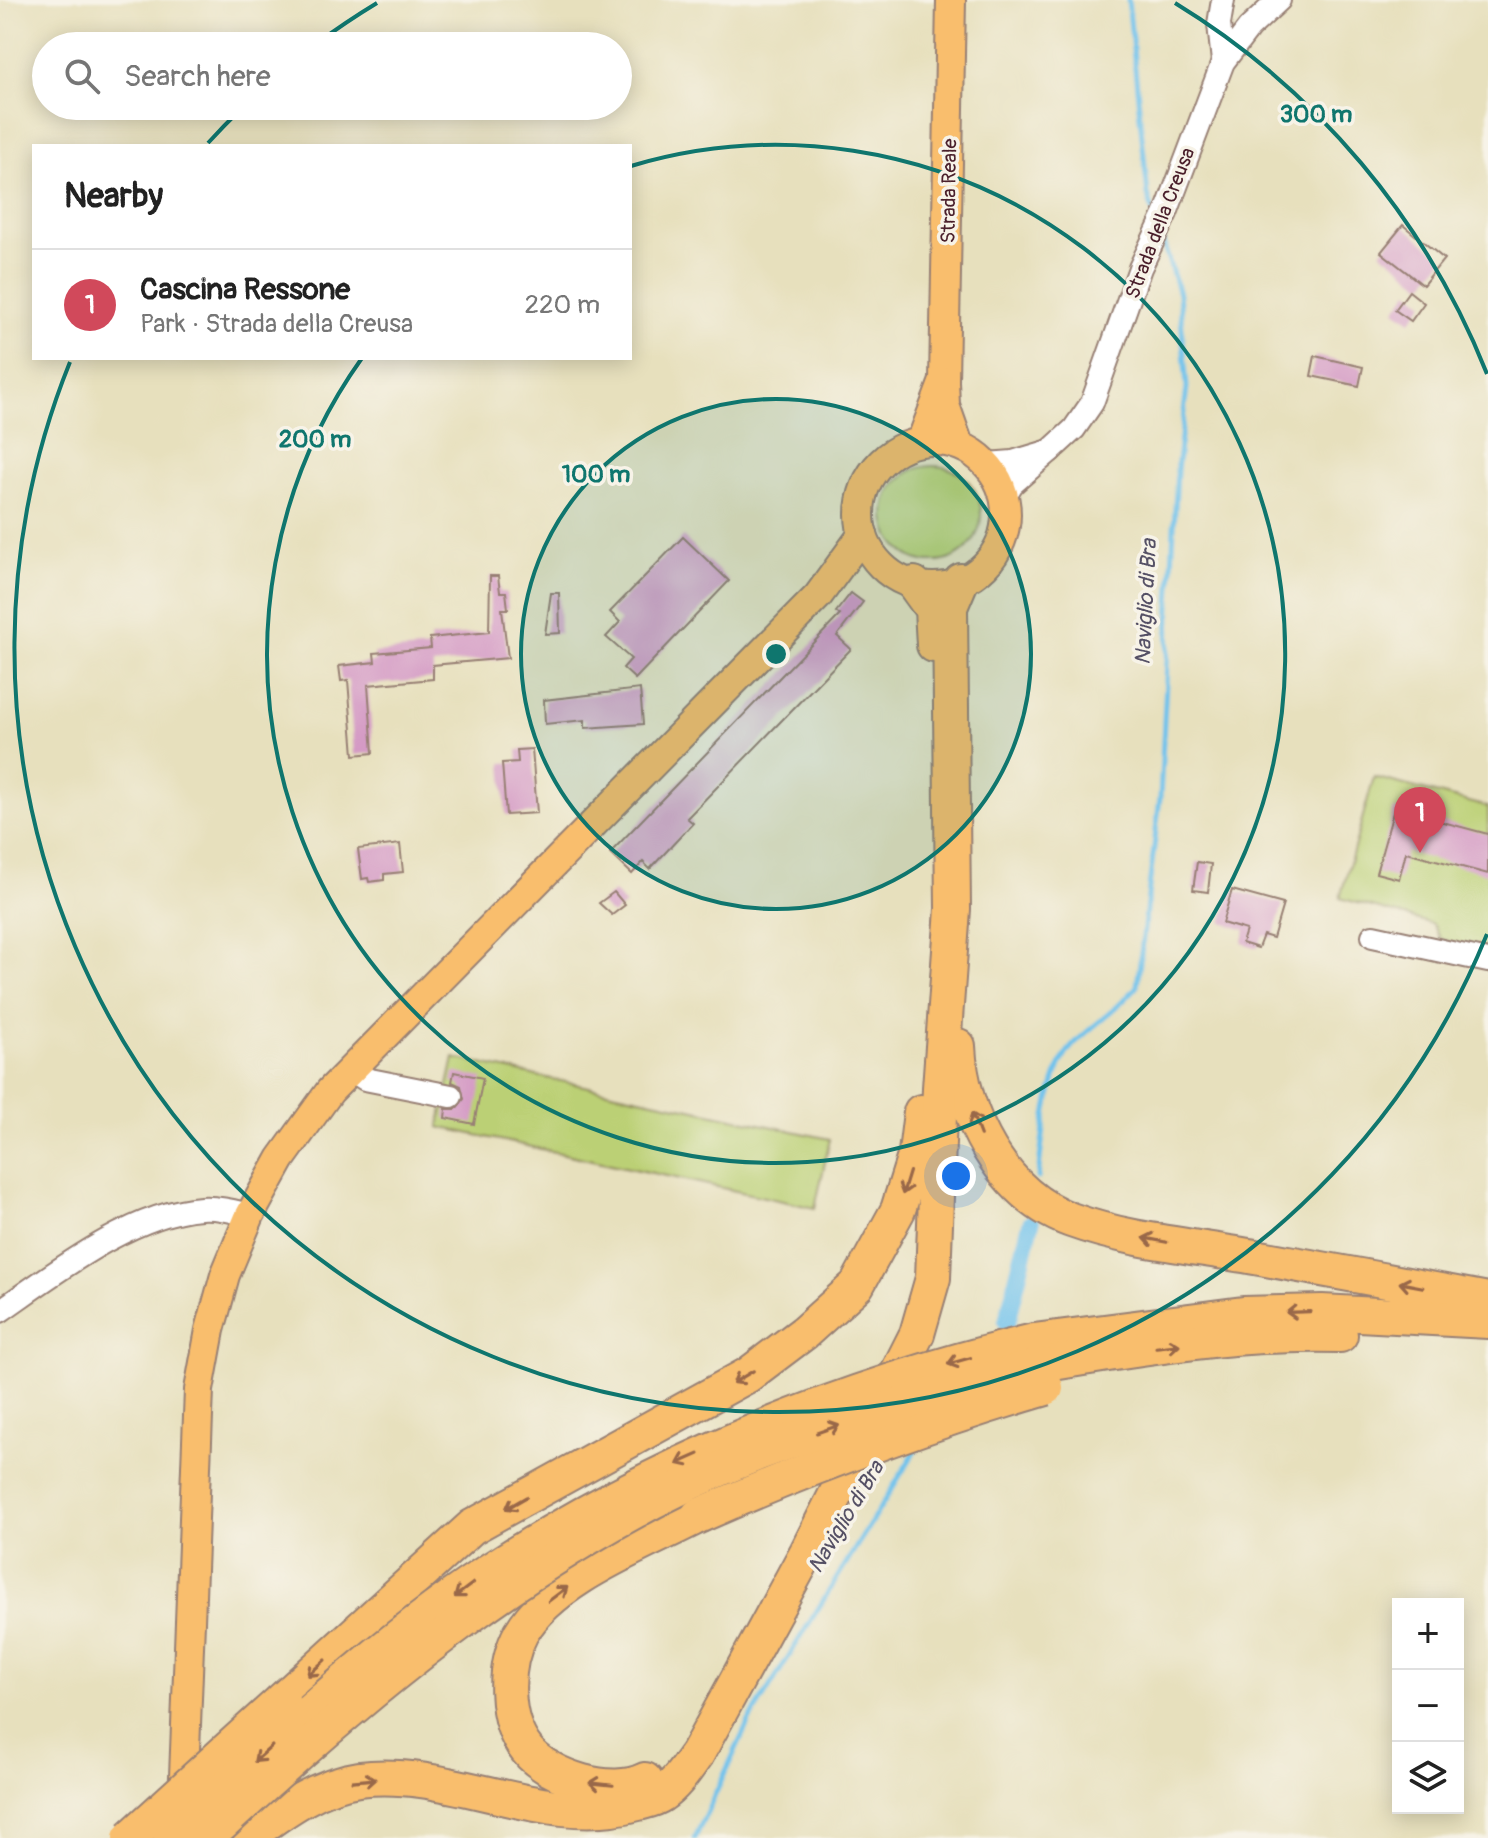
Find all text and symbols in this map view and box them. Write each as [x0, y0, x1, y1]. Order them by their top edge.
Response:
search box [32, 32, 632, 120]
icon: search [60, 54, 104, 98]
text: Search here [124, 58, 271, 95]
text: 300 m [1280, 100, 1352, 129]
street label: Strada Reale [936, 138, 962, 244]
street label: Strada della Creusa [1120, 144, 1200, 302]
text: Nearby [64, 175, 163, 218]
text: Cascina Ressone [140, 271, 350, 308]
text: 1 [85, 289, 95, 321]
text: 220 m [524, 289, 600, 321]
text: Park · Strada della Creusa [140, 308, 413, 340]
text: 200 m [279, 425, 351, 454]
text: 100 m [562, 460, 630, 489]
water label: Naviglio di Bra [1129, 537, 1163, 666]
centre of rings [762, 640, 790, 668]
pin: 1 [1394, 787, 1446, 853]
one-way arrow [968, 1112, 982, 1137]
your location [936, 1156, 976, 1196]
one-way arrow [898, 1170, 913, 1196]
one-way arrow [1143, 1232, 1169, 1247]
one-way arrow [1399, 1277, 1425, 1292]
one-way arrow [1285, 1305, 1312, 1320]
one-way arrow [1154, 1339, 1181, 1354]
one-way arrow [946, 1354, 972, 1369]
one-way arrow [732, 1369, 755, 1385]
one-way arrow [815, 1420, 840, 1435]
one-way arrow [677, 1452, 701, 1467]
water label: Naviglio di Bra [802, 1454, 891, 1578]
one-way arrow [504, 1496, 528, 1511]
one-way arrow [454, 1582, 476, 1598]
one-way arrow [547, 1586, 568, 1603]
map controls [1392, 1598, 1464, 1814]
button: + [1392, 1598, 1464, 1670]
one-way arrow [307, 1659, 327, 1677]
button: − [1392, 1670, 1464, 1742]
button: layers [1392, 1742, 1464, 1814]
one-way arrow [253, 1744, 274, 1763]
one-way arrow [351, 1772, 377, 1787]
one-way arrow [588, 1777, 614, 1792]

